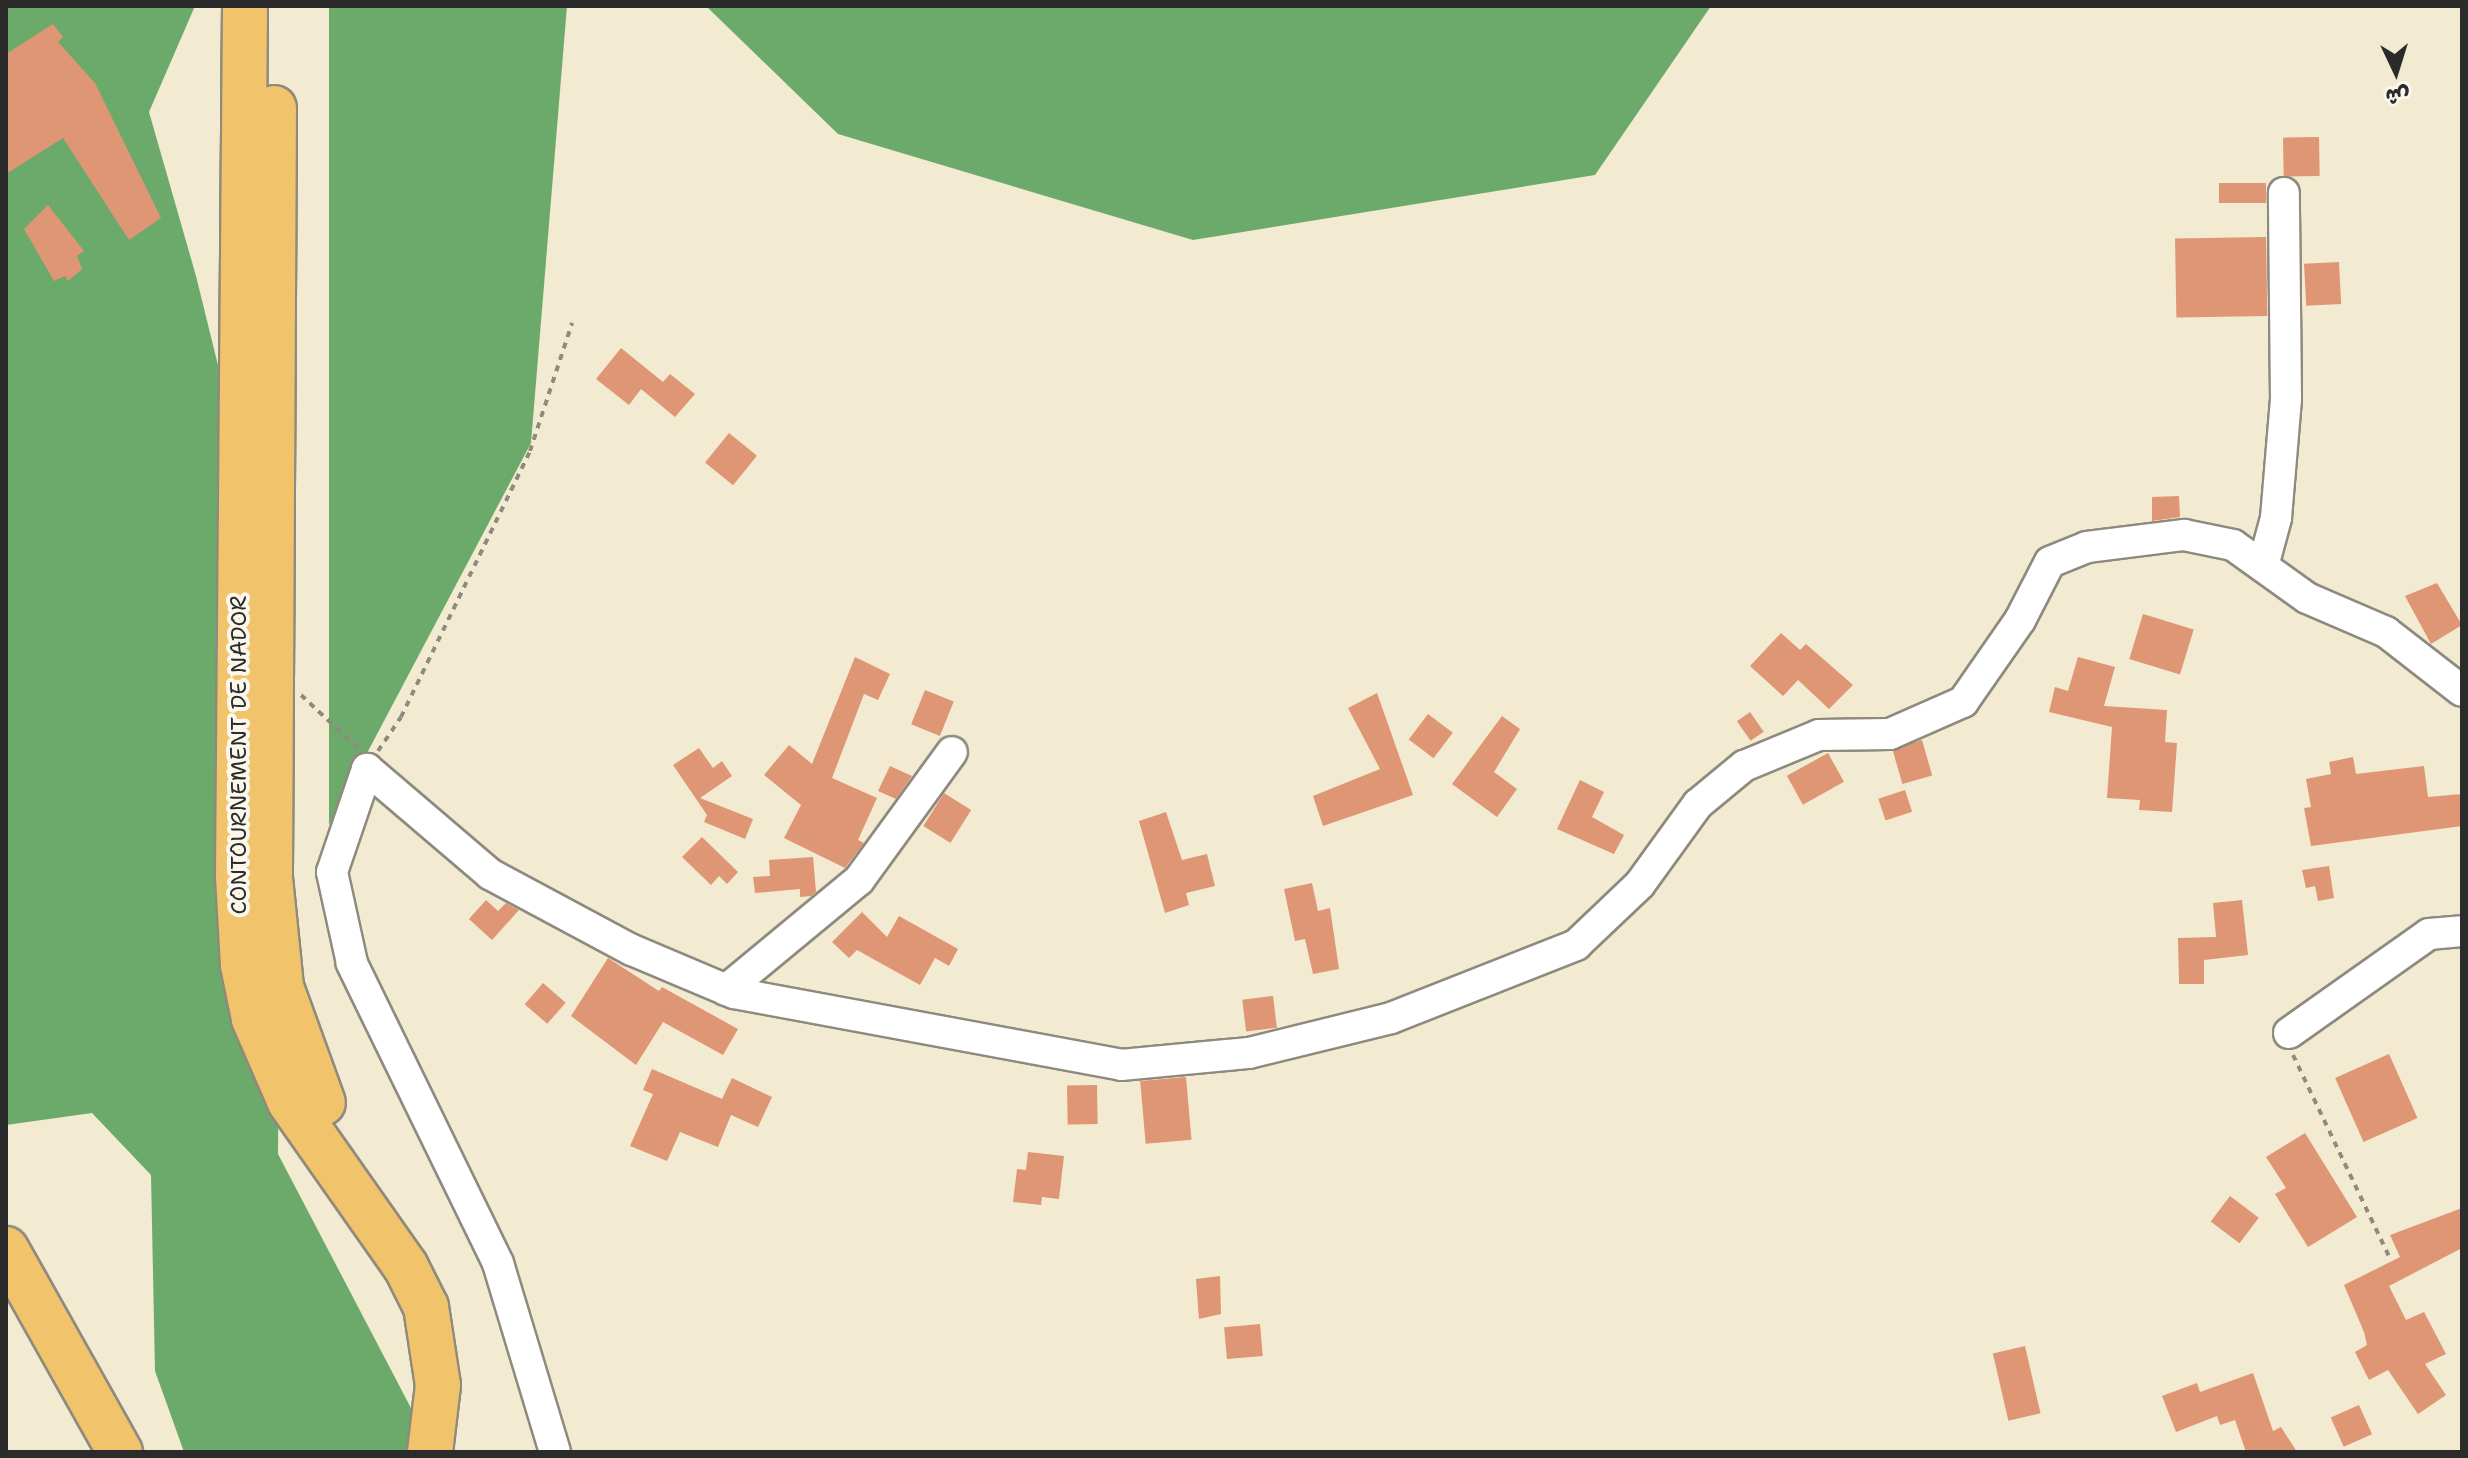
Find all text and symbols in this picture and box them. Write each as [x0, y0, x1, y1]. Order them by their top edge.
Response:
north arrow [2356, 32, 2436, 112]
text: ش [2385, 81, 2411, 112]
street label: CONTOURNEMENT DE NADOR [226, 596, 252, 914]

